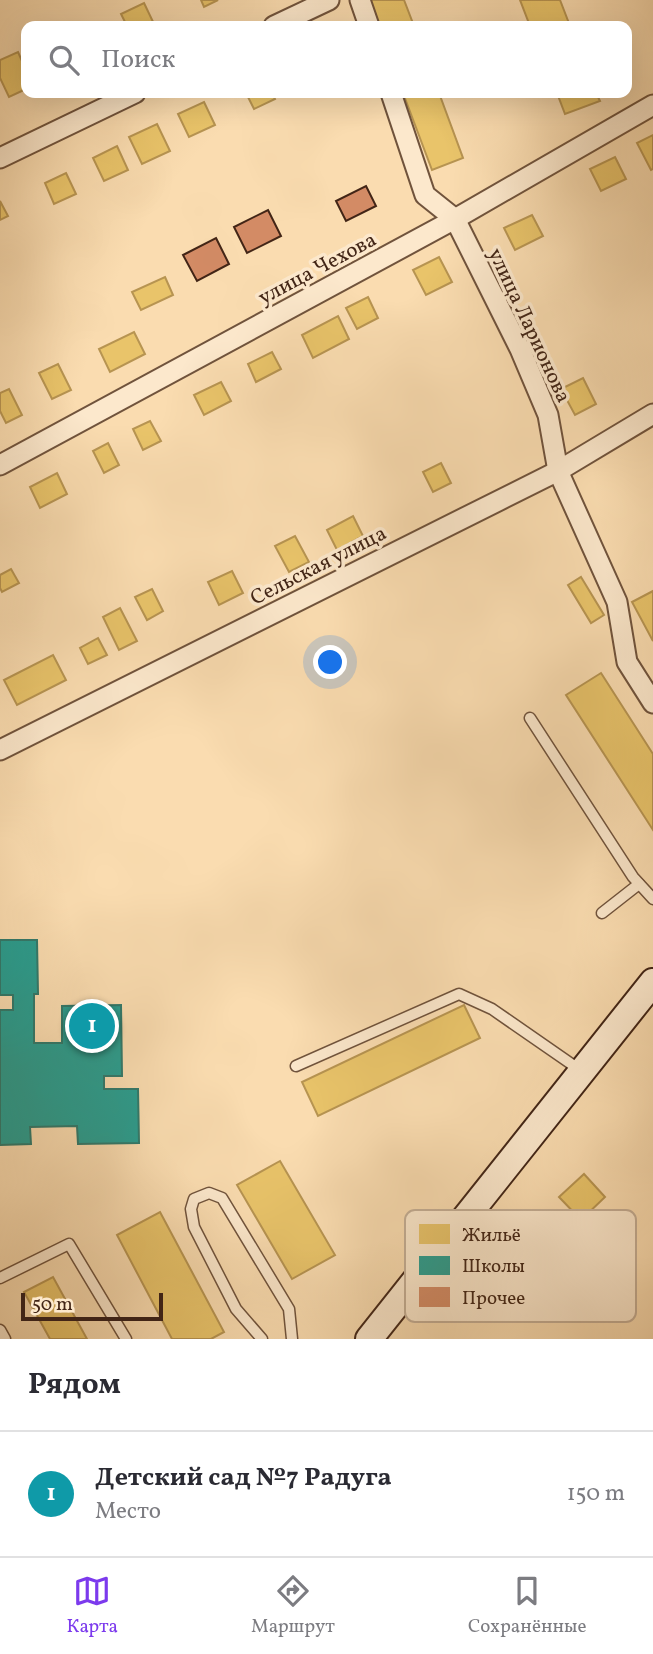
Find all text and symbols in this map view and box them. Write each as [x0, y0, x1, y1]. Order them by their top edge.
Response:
search box [21, 21, 632, 98]
icon: search [45, 41, 83, 79]
text: Поиск [101, 42, 175, 78]
street label: улица Чехова [253, 226, 382, 313]
street label: улица Ларионова [480, 243, 577, 408]
street label: Сельская улица [246, 520, 392, 613]
your location [313, 645, 347, 679]
pin: 1 [69, 1000, 115, 1052]
legend [405, 1210, 636, 1322]
text: Жильё [462, 1223, 521, 1249]
text: Школы [462, 1254, 525, 1280]
text: Прочее [462, 1286, 525, 1312]
scale bar [21, 1290, 163, 1322]
text: 50 m [32, 1292, 73, 1318]
text: Рядом [28, 1364, 121, 1406]
text: Детский сад №7 Радуга [95, 1460, 392, 1496]
text: 1 [46, 1478, 56, 1510]
text: 150 m [567, 1478, 625, 1510]
text: Место [95, 1496, 161, 1528]
tab: Карта [67, 1572, 118, 1640]
tab: Маршрут [251, 1572, 335, 1640]
tab: Сохранённые [468, 1572, 586, 1640]

